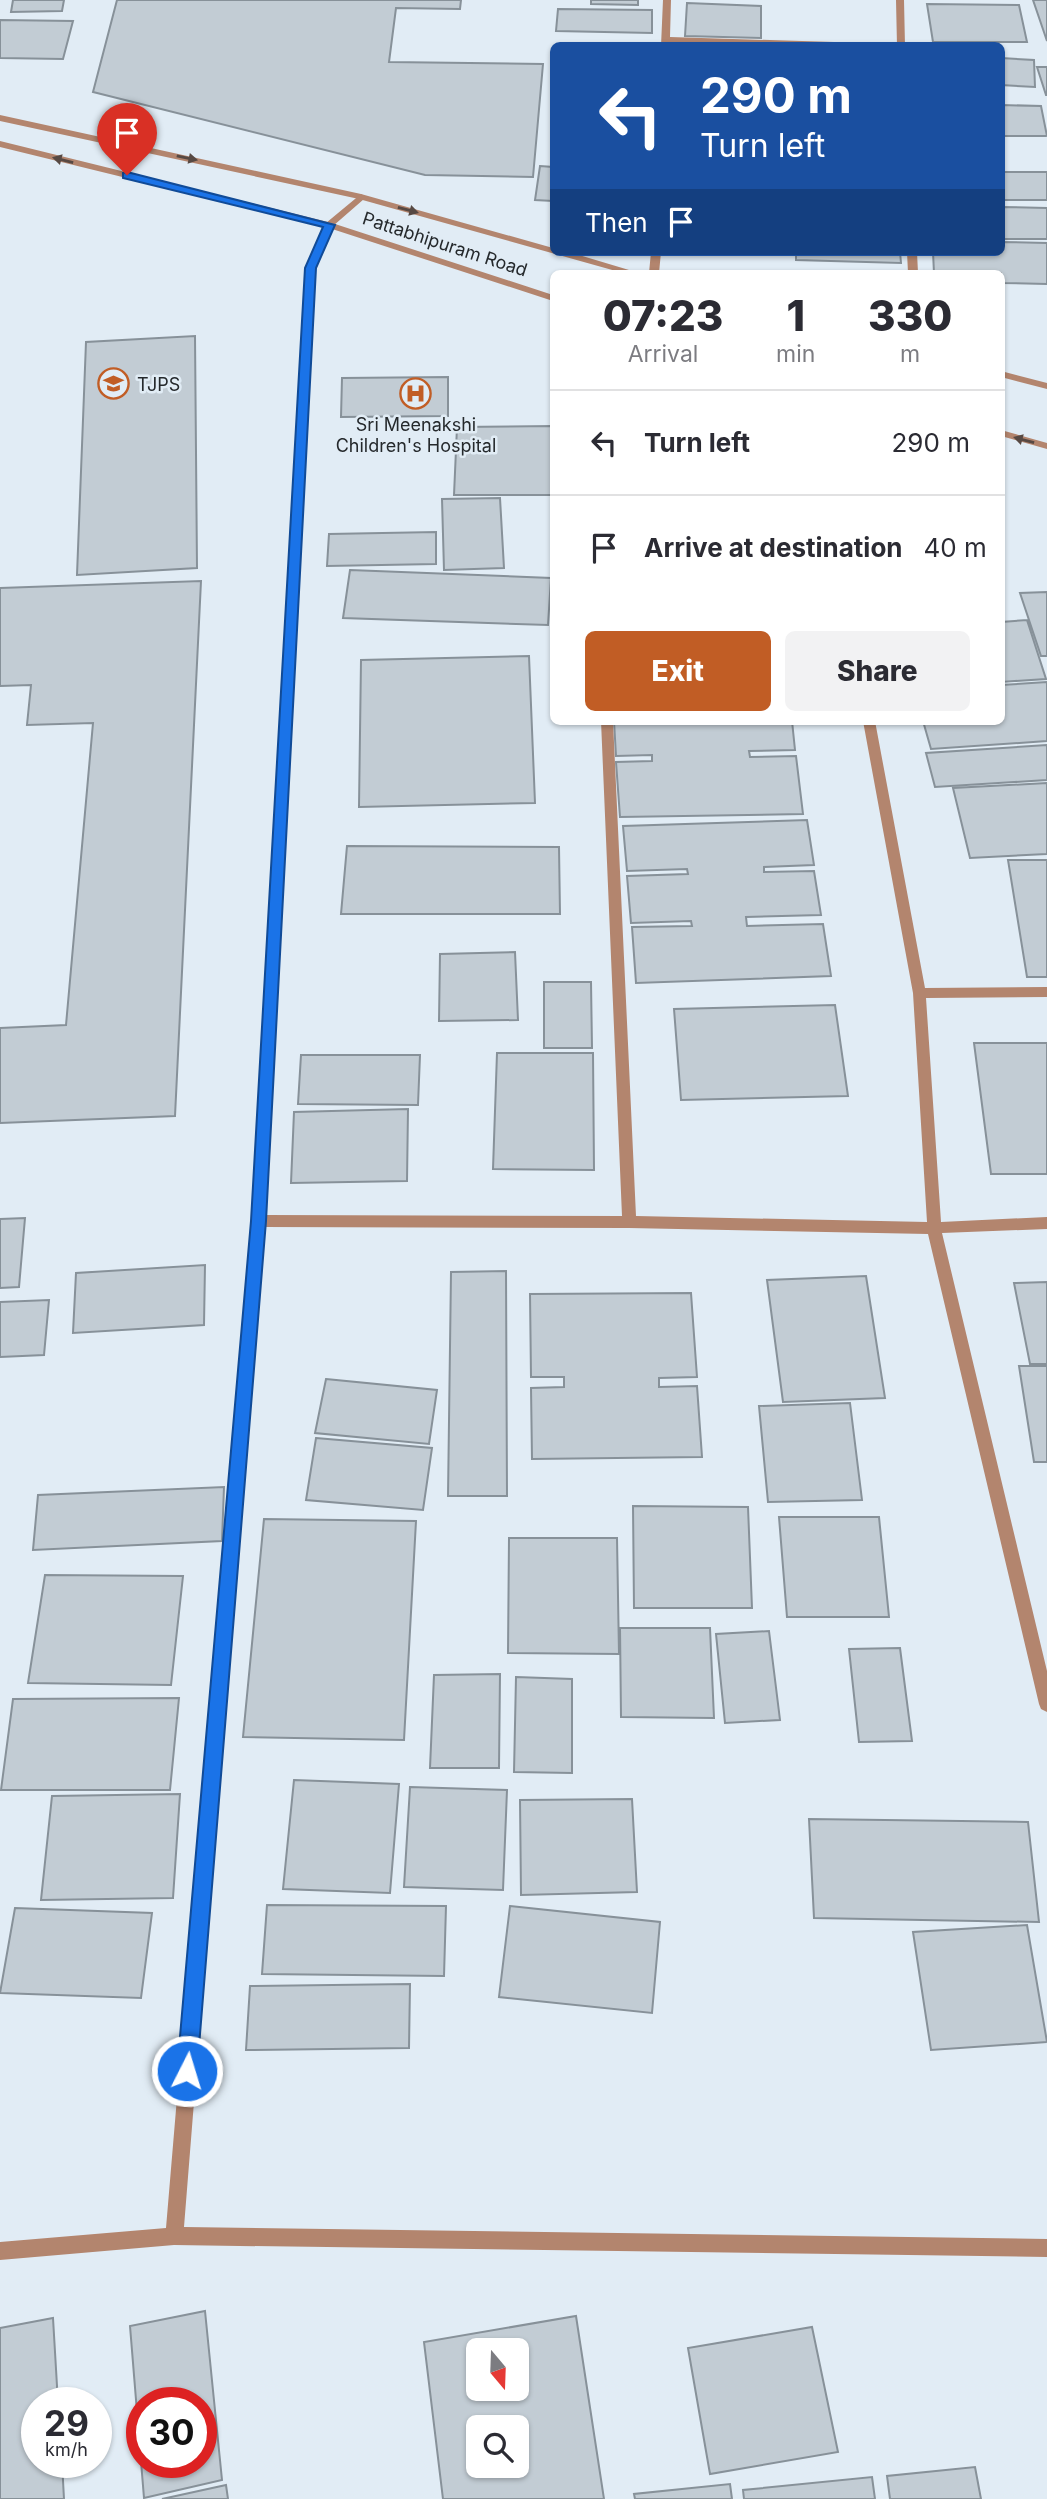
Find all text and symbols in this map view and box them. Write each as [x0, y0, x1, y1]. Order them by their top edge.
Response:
text: 290 m [700, 66, 852, 125]
icon: left [585, 70, 676, 161]
pin [97, 103, 157, 175]
icon: arrive [108, 114, 146, 152]
text: Turn left [700, 126, 825, 165]
one-way arrow [176, 152, 198, 163]
one-way arrow [52, 154, 74, 165]
icon: arrive [662, 203, 700, 241]
one-way arrow [398, 206, 419, 216]
street label: Pattabhipuram Road [360, 207, 530, 281]
text: Then [585, 207, 648, 238]
text: 07:23 [603, 290, 723, 341]
text: 1 [786, 290, 805, 341]
text: 330 [868, 290, 952, 341]
text: Arrival [628, 340, 698, 368]
text: min [776, 340, 815, 368]
text: m [900, 340, 920, 368]
school or university icon: TJPS [97, 367, 131, 401]
place label: TJPS [137, 374, 180, 395]
hospital icon: Sri Meenakshi Children's Hospital [399, 377, 433, 411]
place label: Sri Meenakshi Children's Hospital [336, 414, 496, 456]
icon: left [585, 424, 623, 462]
text: Turn left [644, 427, 750, 458]
text: 290 m [892, 427, 970, 458]
one-way arrow [1013, 434, 1034, 444]
icon: arrive [585, 529, 623, 567]
text: Arrive at destination [644, 532, 903, 563]
text: 40 m [924, 532, 987, 563]
button: Exit [585, 631, 771, 711]
button: Share [785, 631, 970, 711]
position arrow [150, 2034, 224, 2108]
north arrow [466, 2338, 528, 2401]
map controls [466, 2338, 529, 2478]
speed limit sign: 30 [126, 2387, 217, 2478]
text: 29 [44, 2402, 89, 2444]
button: search [466, 2415, 529, 2478]
text: km/h [45, 2439, 88, 2460]

